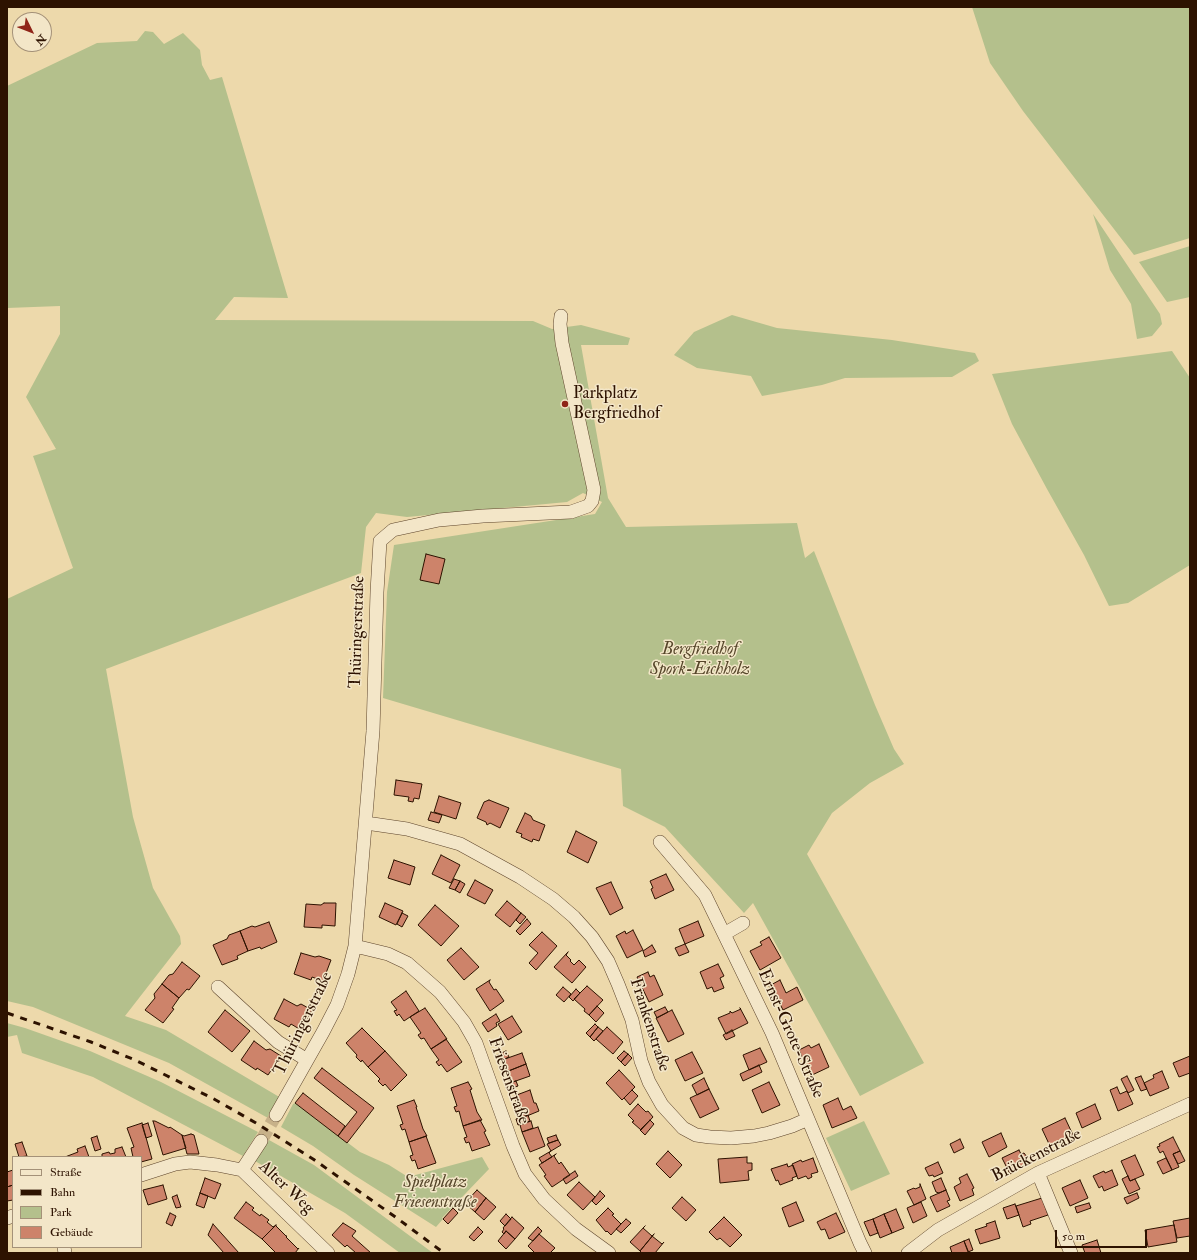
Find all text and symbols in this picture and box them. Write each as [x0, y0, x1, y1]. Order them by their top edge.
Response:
north arrow [12, 12, 52, 52]
text: N [32, 32, 49, 48]
place label: Parkplatz Bergfriedhof [573, 384, 660, 424]
marker: Parkplatz Bergfriedhof [560, 399, 570, 409]
street label: Thüringerstraße [346, 575, 370, 689]
park label: Bergfriedhof Spork-Eichholz [650, 640, 750, 680]
street label: Ernst-Grote-Straße [752, 966, 828, 1102]
street label: Thüringerstraße [270, 969, 338, 1079]
street label: Frankenstraße [624, 976, 674, 1074]
street label: Friesenstraße [483, 1035, 533, 1127]
street label: Brückenstraße [989, 1125, 1085, 1187]
legend [12, 1156, 142, 1248]
street label: Alter Weg [254, 1157, 318, 1219]
text: Straße [50, 1165, 81, 1180]
park label: Spielplatz Friesenstraße [393, 1173, 477, 1213]
text: Bahn [50, 1185, 75, 1200]
text: Park [50, 1205, 72, 1220]
scale bar [1057, 1222, 1149, 1248]
text: Gebäude [50, 1225, 93, 1240]
text: 50 m [1062, 1229, 1085, 1244]

